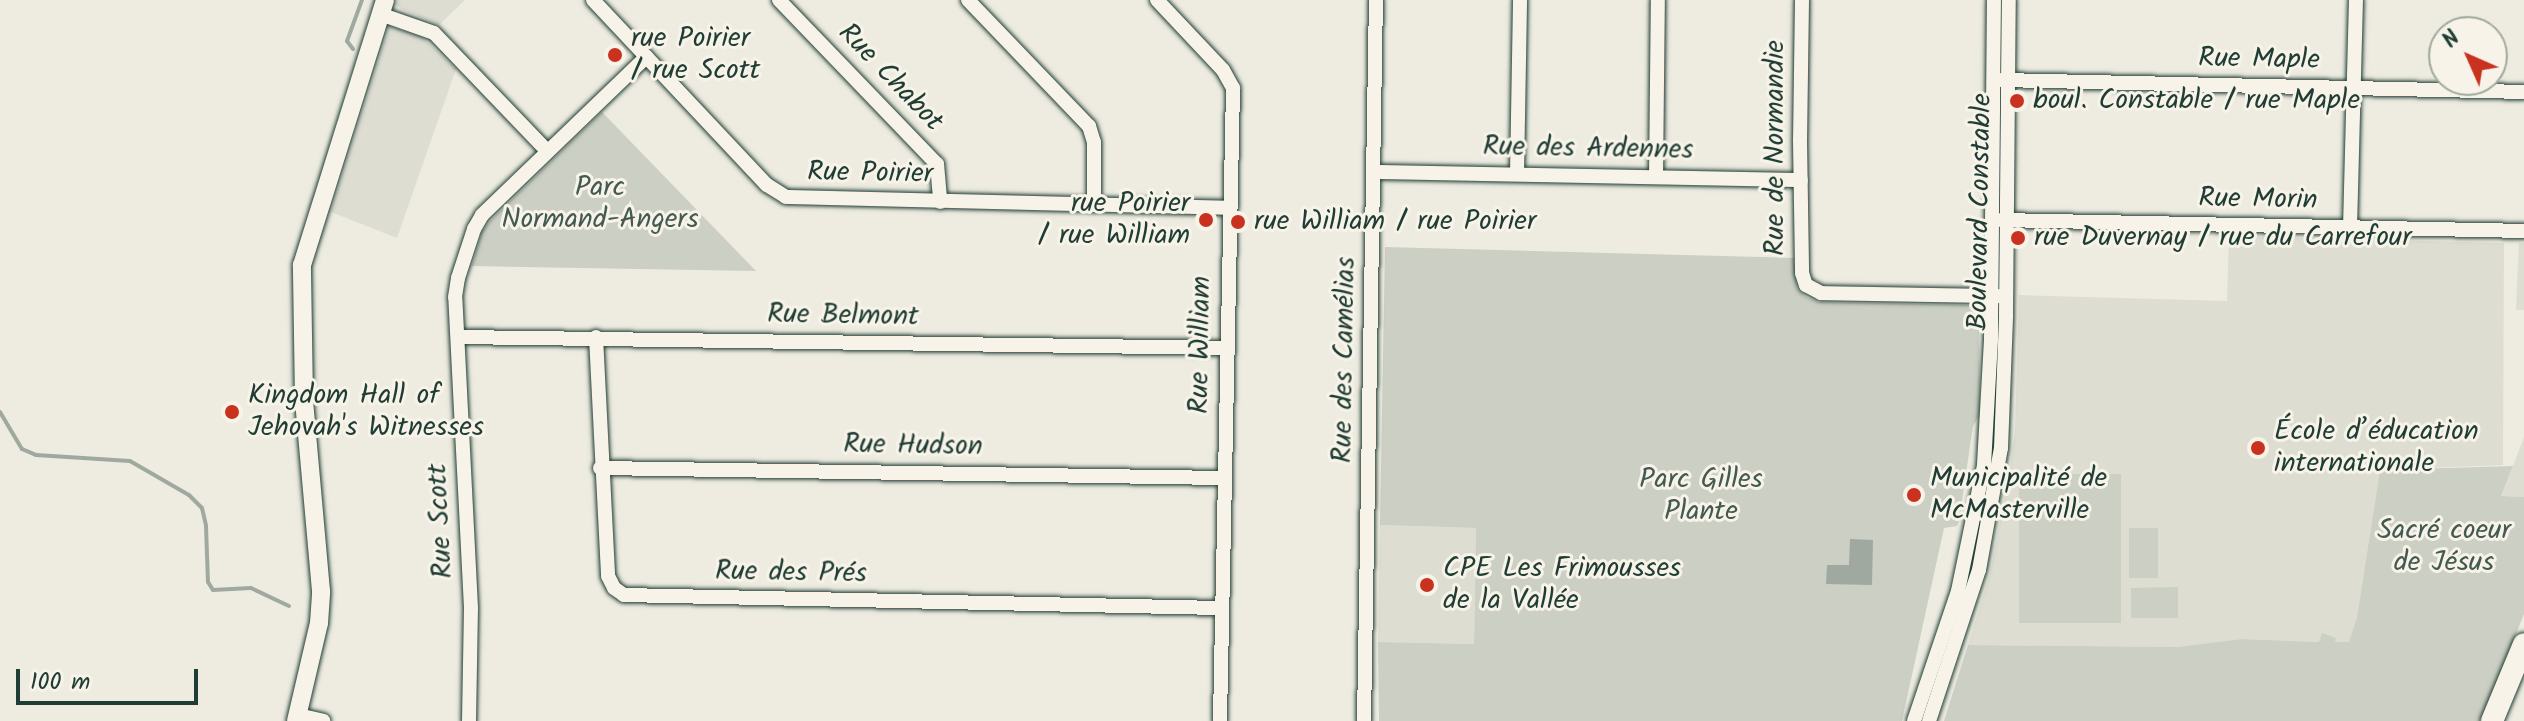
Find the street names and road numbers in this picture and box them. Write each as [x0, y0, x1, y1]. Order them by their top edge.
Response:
street label: Rue Chabot [830, 17, 950, 139]
street label: Rue de Normandie [1759, 40, 1793, 256]
street label: Rue Maple [2198, 42, 2320, 78]
street label: Boulevard Constable [1962, 93, 2000, 331]
street label: Rue des Ardennes [1482, 130, 1694, 168]
street label: Rue Poirier [807, 156, 933, 192]
street label: Rue Morin [2198, 182, 2318, 218]
street label: Rue des Camélias [1326, 257, 1364, 463]
street label: Rue William [1183, 276, 1219, 414]
street label: Rue Belmont [767, 298, 919, 334]
street label: Rue Hudson [843, 428, 983, 464]
street label: Rue Scott [421, 463, 461, 579]
street label: Rue des Prés [715, 555, 867, 591]

